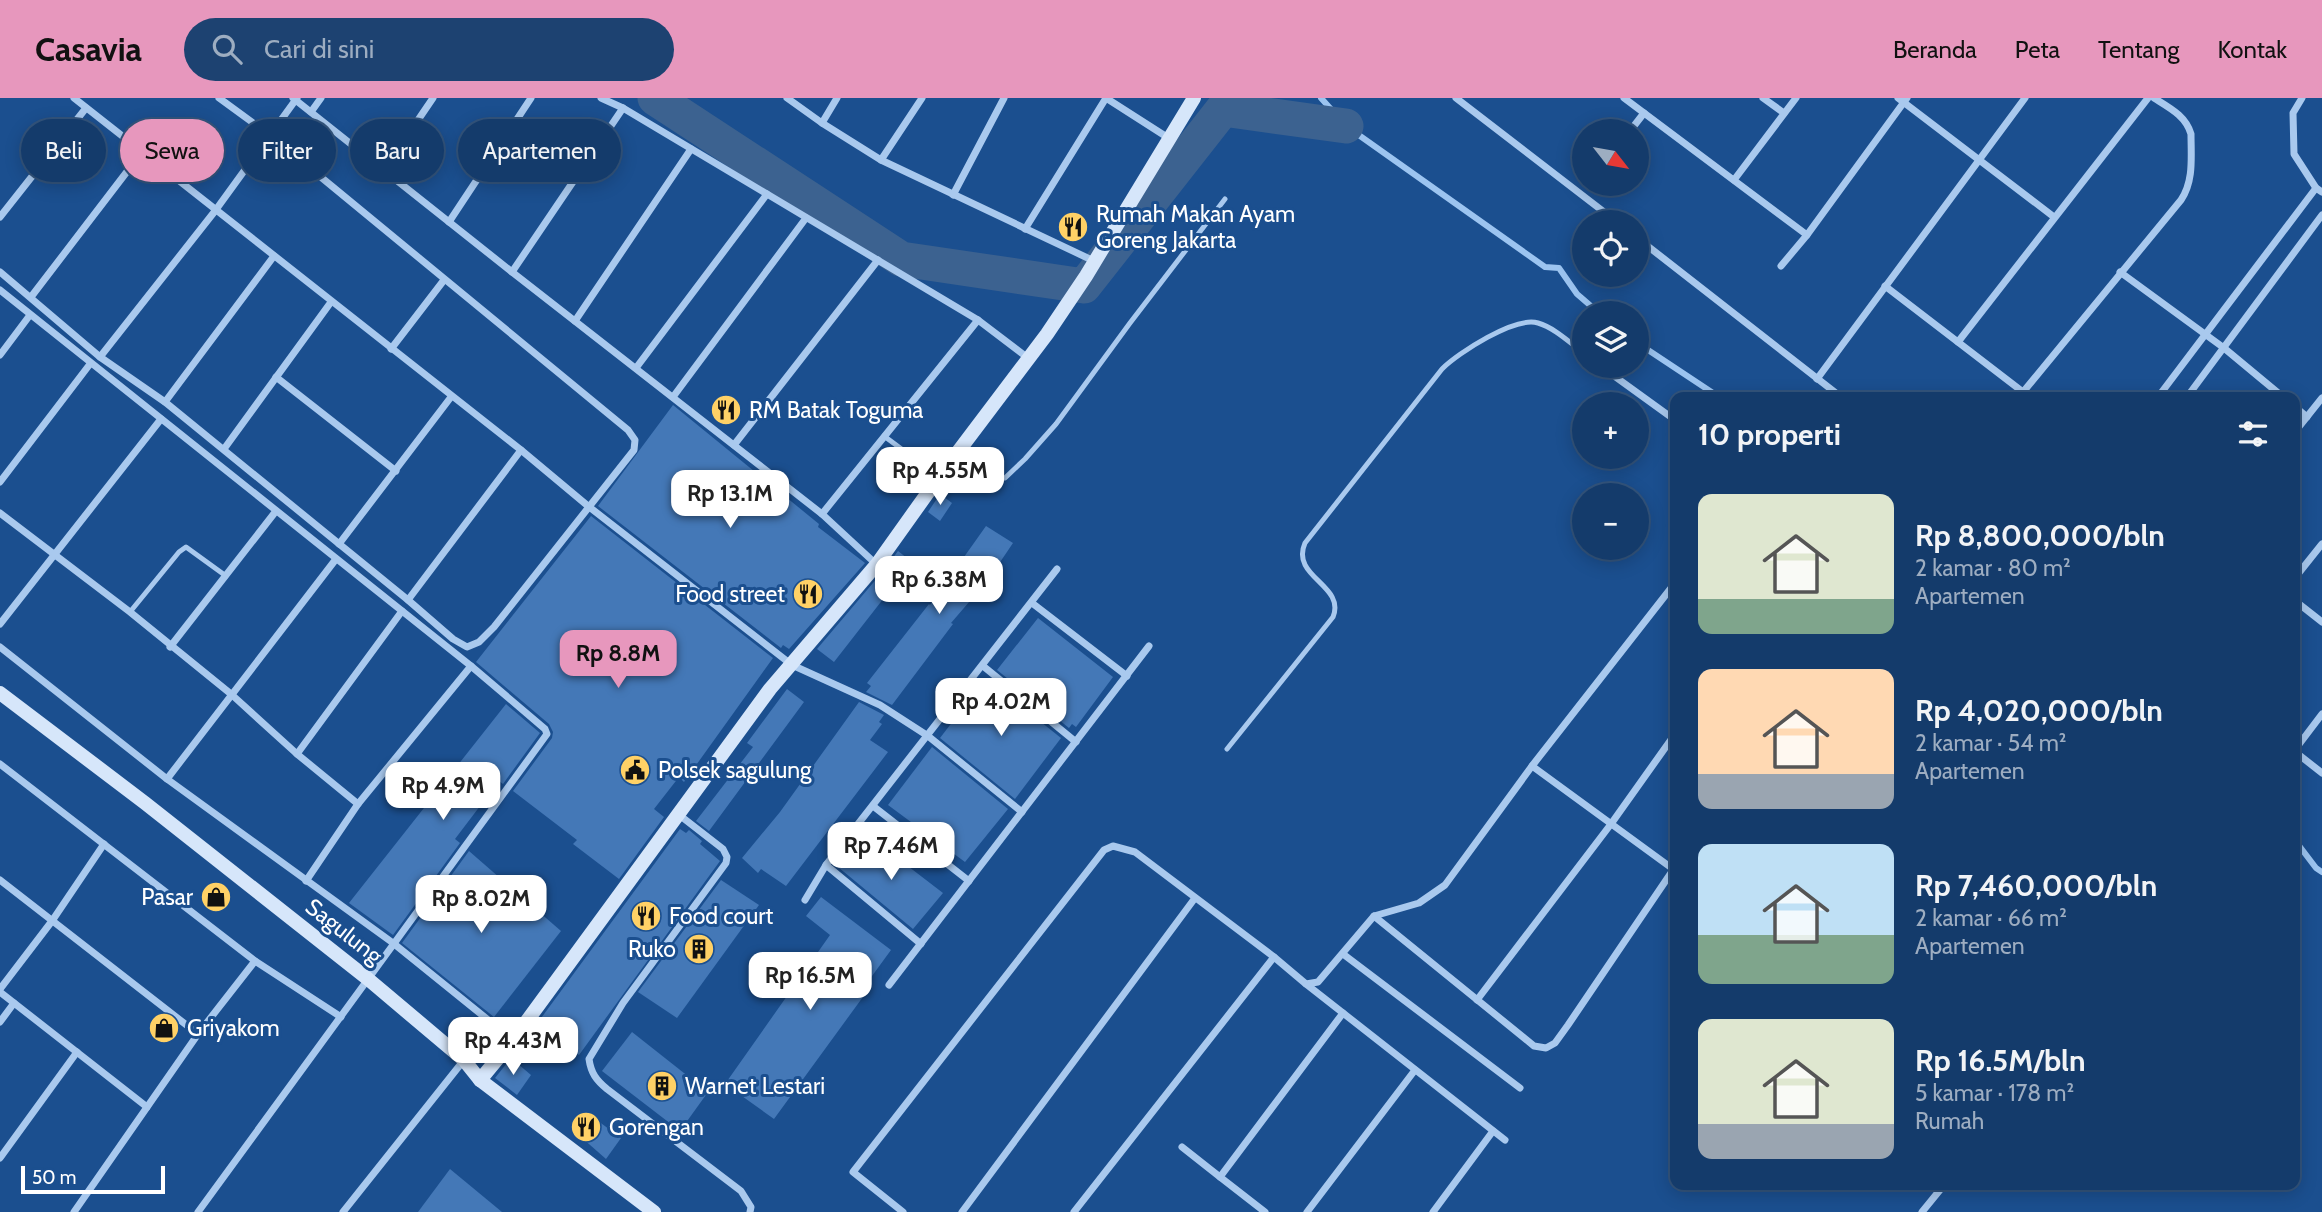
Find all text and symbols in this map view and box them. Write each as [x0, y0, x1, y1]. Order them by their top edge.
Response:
search box [184, 18, 674, 81]
text: Casavia [35, 29, 142, 69]
icon: search [208, 30, 246, 68]
text: Cari di sini [264, 33, 374, 65]
text: Beranda [1893, 35, 1977, 64]
text: Peta [2015, 35, 2060, 64]
text: Tentang [2098, 35, 2179, 64]
text: Kontak [2217, 35, 2287, 64]
chip: Beli [21, 119, 106, 182]
chip: Sewa [120, 119, 224, 182]
chip: Filter [238, 119, 336, 182]
chip: Baru [350, 119, 444, 182]
chip: Apartemen [458, 119, 621, 182]
north arrow [1572, 119, 1648, 196]
map controls [1572, 119, 1649, 560]
place label: Rumah Makan Ayam Goreng Jakarta [1096, 200, 1295, 254]
restaurant icon: Rumah Makan Ayam Goreng Jakarta [1056, 210, 1090, 244]
button: locate [1572, 210, 1649, 287]
button: layers [1572, 301, 1649, 378]
button: + [1572, 392, 1649, 469]
restaurant icon: RM Batak Toguma [709, 393, 743, 427]
place label: RM Batak Toguma [749, 396, 923, 424]
icon: filters [2234, 415, 2272, 453]
text: 10 properti [1698, 416, 1841, 453]
pin: Rp 4.55M [868, 448, 1012, 507]
text: Rp 4.55M [892, 456, 988, 484]
pin: Rp 13.1M [658, 470, 802, 530]
text: Rp 13.1M [687, 479, 773, 507]
button: − [1572, 483, 1649, 560]
text: Rp 8,800,000/bln [1915, 517, 2165, 554]
icon: home [1754, 522, 1838, 606]
text: 2 kamar · 80 m² [1915, 554, 2071, 582]
pin: Rp 6.38M [867, 556, 1011, 616]
text: Rp 6.38M [891, 565, 987, 593]
restaurant icon: Food street [791, 577, 825, 611]
place label: Food street [675, 580, 785, 608]
text: Apartemen [1915, 582, 2025, 610]
pin: Rp 8.8M [553, 630, 683, 690]
text: Rp 8.8M [576, 639, 660, 667]
pin: Rp 4.02M [929, 678, 1073, 738]
text: Rp 4.02M [951, 687, 1051, 715]
text: Rp 4,020,000/bln [1915, 692, 2163, 729]
icon: home [1754, 697, 1838, 781]
text: 2 kamar · 54 m² [1915, 729, 2066, 757]
public building icon: Polsek sagulung [618, 753, 652, 787]
place label: Polsek sagulung [658, 756, 812, 784]
text: Apartemen [1915, 757, 2025, 785]
pin: Rp 4.9M [378, 762, 508, 822]
text: Rp 4.9M [401, 771, 485, 799]
pin: Rp 7.46M [819, 822, 963, 882]
text: Rp 7.46M [844, 831, 938, 859]
text: Rp 7,460,000/bln [1915, 867, 2157, 904]
icon: home [1754, 872, 1838, 956]
pin: Rp 8.02M [409, 876, 553, 935]
shop icon: Pasar [199, 880, 233, 914]
place label: Pasar [141, 883, 194, 911]
text: Rp 8.02M [432, 884, 530, 912]
street label: Sagulung [300, 892, 388, 970]
restaurant icon: Food court [629, 899, 663, 933]
place label: Food court [669, 902, 774, 930]
text: 2 kamar · 66 m² [1915, 904, 2067, 932]
building icon: Ruko [682, 932, 716, 966]
text: Apartemen [1915, 932, 2025, 960]
place label: Ruko [628, 935, 676, 963]
pin: Rp 16.5M [738, 953, 882, 1012]
text: Rp 16.5M [765, 961, 855, 989]
shop icon: Griyakom [147, 1011, 181, 1045]
place label: Griyakom [187, 1014, 280, 1042]
pin: Rp 4.43M [441, 1018, 585, 1077]
text: Rp 4.43M [464, 1026, 562, 1054]
text: Rp 16.5M/bln [1915, 1042, 2086, 1079]
icon: home [1754, 1047, 1838, 1131]
building icon: Warnet Lestari [645, 1069, 679, 1103]
place label: Warnet Lestari [685, 1072, 825, 1100]
text: 5 kamar · 178 m² [1915, 1079, 2074, 1107]
text: Rumah [1915, 1107, 1984, 1135]
restaurant icon: Gorengan [569, 1110, 603, 1144]
place label: Gorengan [609, 1113, 704, 1141]
scale bar [21, 1163, 164, 1195]
text: 50 m [32, 1166, 76, 1189]

